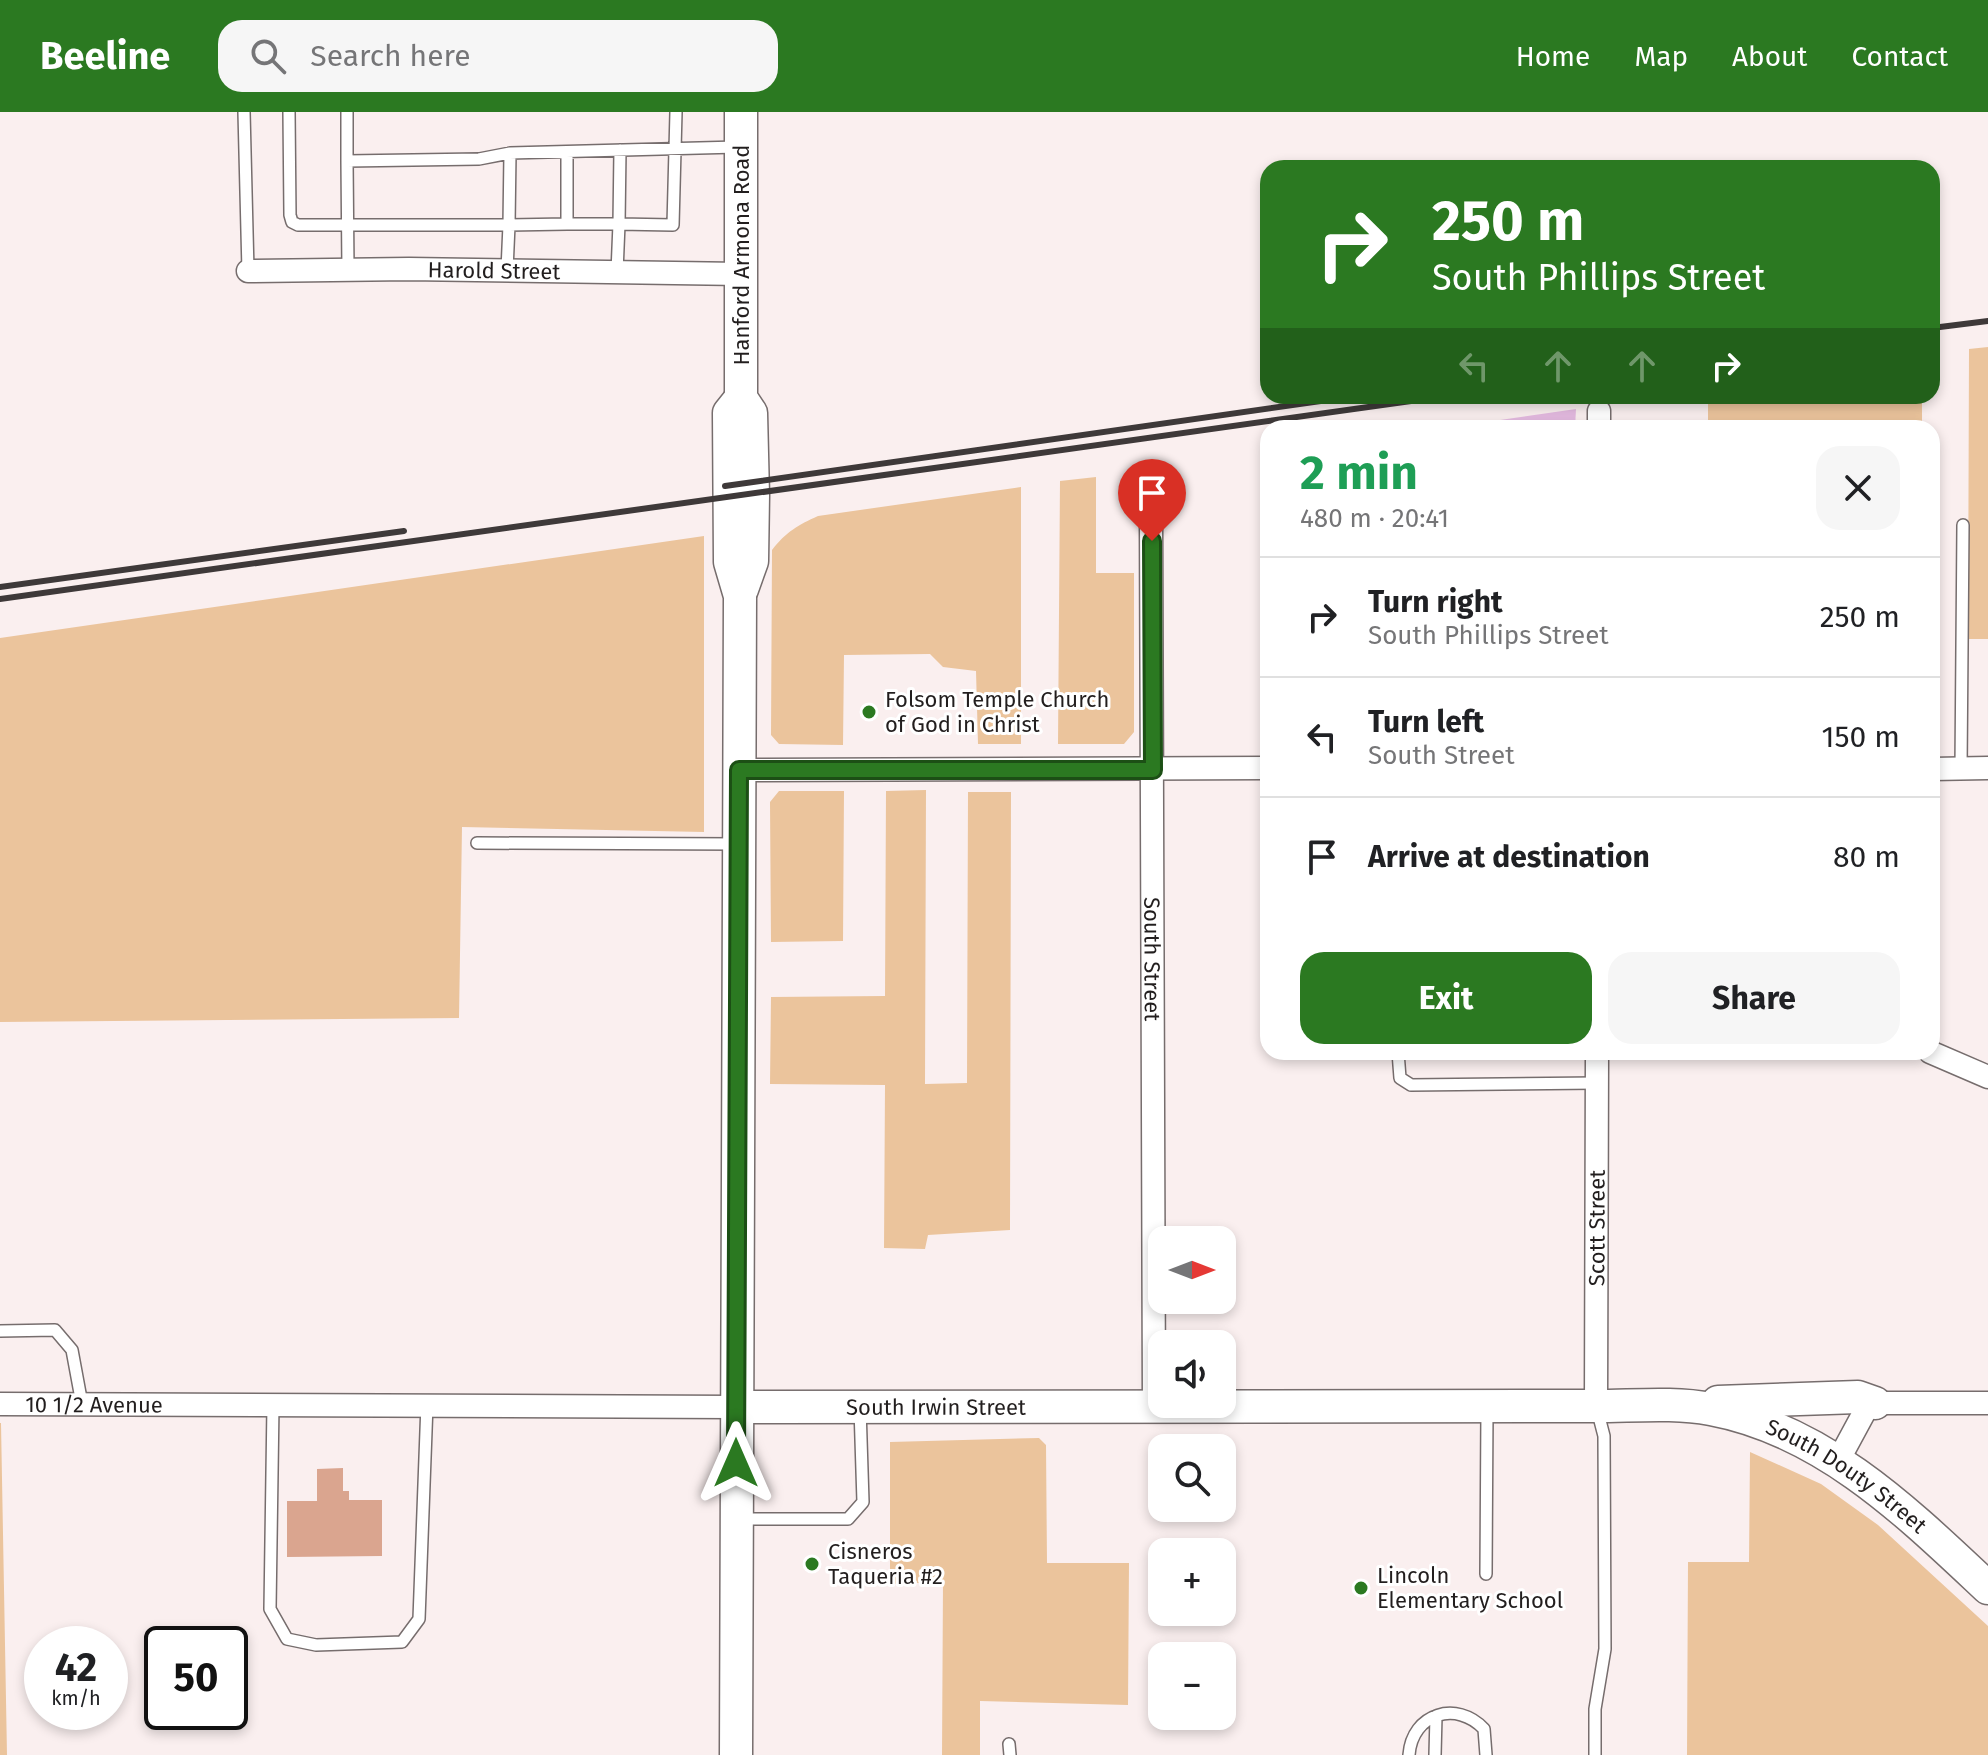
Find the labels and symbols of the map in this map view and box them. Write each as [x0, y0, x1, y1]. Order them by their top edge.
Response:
street label: Hanford Armona Road [728, 145, 755, 365]
street label: Harold Street [427, 256, 561, 285]
pin [1118, 459, 1186, 541]
place label: Folsom Temple Church of God in Christ [885, 686, 1109, 738]
marker: Folsom Temple Church of God in Christ [860, 703, 878, 721]
street label: South Street [1139, 897, 1166, 1021]
street label: Scott Street [1583, 1170, 1610, 1286]
north arrow [1148, 1226, 1236, 1314]
street label: 10 1/2 Avenue [25, 1391, 163, 1418]
street label: South Irwin Street [846, 1393, 1026, 1420]
street label: South Douty Street [1762, 1413, 1933, 1539]
position arrow [694, 1421, 778, 1505]
place label: Cisneros Taqueria #2 [828, 1538, 943, 1590]
marker: Cisneros Taqueria #2 [803, 1555, 821, 1573]
place label: Lincoln Elementary School [1377, 1562, 1563, 1614]
marker: Lincoln Elementary School [1352, 1579, 1370, 1597]
speed limit sign: 50 [144, 1626, 248, 1730]

